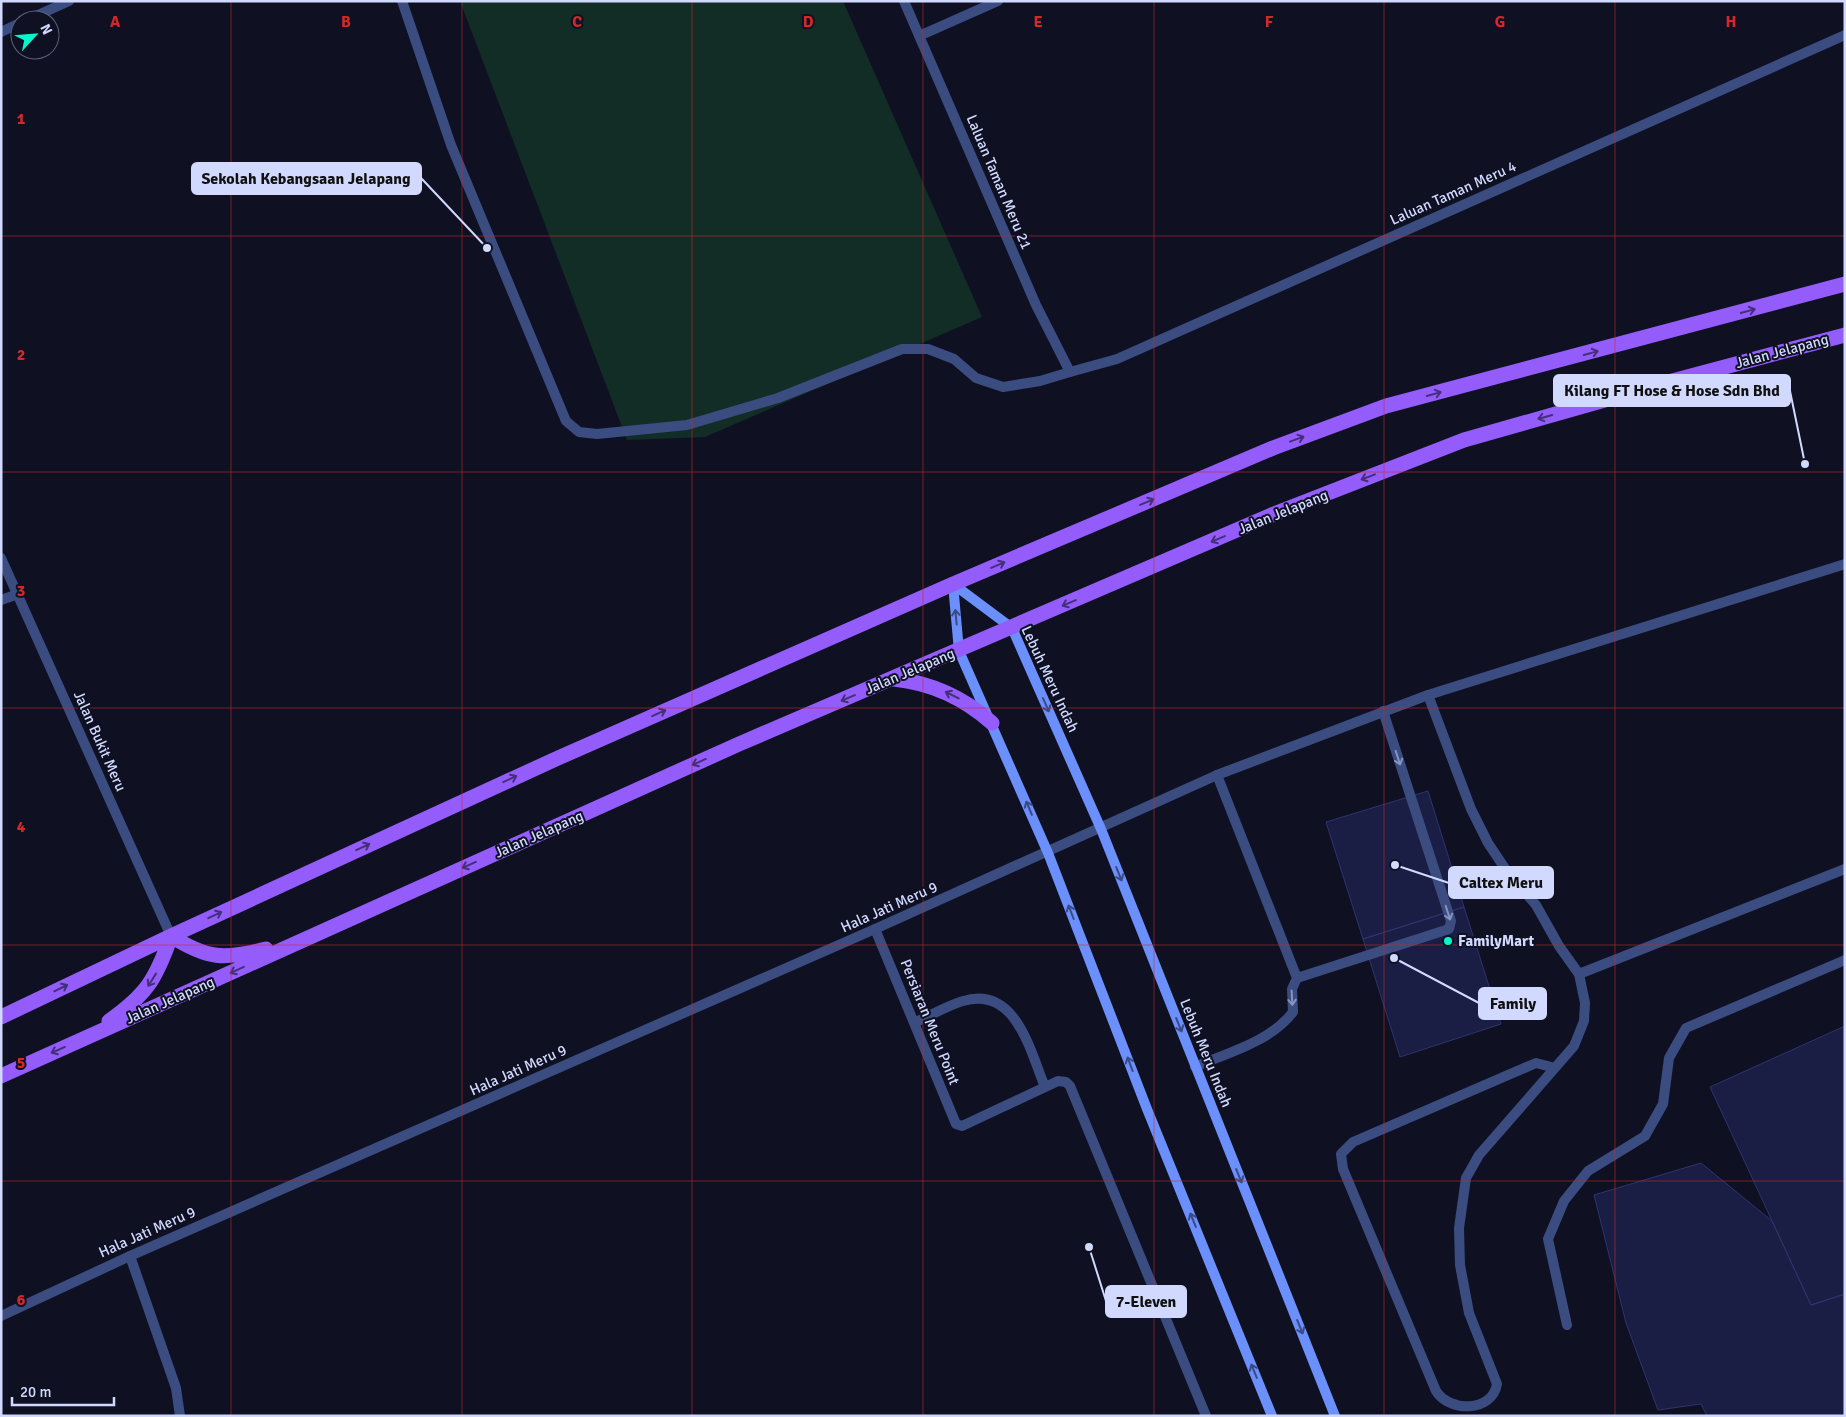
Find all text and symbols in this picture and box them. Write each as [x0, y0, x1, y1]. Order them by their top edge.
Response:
north arrow [10, 10, 60, 60]
text: A [110, 12, 121, 32]
text: B [341, 12, 351, 32]
text: C [572, 12, 582, 32]
text: D [803, 12, 814, 32]
text: E [1033, 12, 1043, 32]
text: F [1265, 12, 1274, 32]
text: G [1495, 12, 1505, 32]
text: H [1726, 12, 1736, 32]
text: N [36, 21, 56, 38]
text: 1 [17, 109, 26, 129]
street label: Laluan Taman Meru 21 [962, 112, 1036, 252]
street label: Laluan Taman Meru 4 [1387, 157, 1519, 229]
callout: Sekolah Kebangsaan Jelapang [192, 163, 421, 194]
text: Sekolah Kebangsaan Jelapang [201, 169, 411, 189]
one-way arrow [1739, 305, 1755, 315]
street label: Jalan Jelapang [1734, 330, 1830, 372]
text: 2 [17, 345, 25, 365]
one-way arrow [1582, 347, 1598, 357]
callout: Kilang FT Hose & Hose Sdn Bhd [1554, 375, 1790, 406]
text: Kilang FT Hose & Hose Sdn Bhd [1564, 381, 1780, 401]
one-way arrow [1425, 389, 1441, 398]
one-way arrow [1537, 412, 1553, 422]
one-way arrow [1289, 434, 1305, 443]
one-way arrow [1361, 473, 1376, 482]
street label: Jalan Jelapang [1235, 486, 1331, 538]
one-way arrow [1139, 496, 1154, 506]
one-way arrow [1211, 534, 1226, 544]
one-way arrow [990, 559, 1005, 569]
text: 3 [17, 581, 25, 601]
one-way arrow [1062, 599, 1077, 609]
one-way arrow [951, 610, 961, 626]
street label: Lebuh Meru Indah [1017, 623, 1083, 735]
street label: Jalan Jelapang [863, 644, 957, 698]
street label: Jalan Bukit Meru [70, 688, 130, 794]
one-way arrow [945, 689, 960, 699]
one-way arrow [841, 693, 856, 703]
one-way arrow [1041, 697, 1051, 712]
one-way arrow [651, 708, 666, 718]
one-way arrow [1394, 749, 1404, 765]
one-way arrow [692, 757, 707, 767]
one-way arrow [502, 774, 517, 784]
one-way arrow [1023, 801, 1033, 816]
street label: Jalan Jelapang [492, 806, 586, 862]
text: 4 [17, 817, 26, 837]
one-way arrow [355, 842, 370, 852]
one-way arrow [462, 861, 477, 871]
one-way arrow [1115, 867, 1124, 882]
callout: Caltex Meru [1449, 867, 1553, 898]
text: Caltex Meru [1459, 873, 1543, 893]
street label: Hala Jati Meru 9 [838, 878, 940, 936]
one-way arrow [1444, 904, 1453, 920]
one-way arrow [1066, 905, 1075, 920]
one-way arrow [207, 910, 222, 919]
place label: FamilyMart [1458, 932, 1534, 950]
marker: FamilyMart [1442, 935, 1454, 947]
street label: Persiaran Meru Point [897, 957, 963, 1087]
one-way arrow [230, 965, 245, 975]
street label: Jalan Jelapang [123, 972, 217, 1028]
one-way arrow [147, 973, 157, 987]
one-way arrow [53, 983, 68, 992]
callout: Family [1479, 988, 1546, 1019]
one-way arrow [1288, 989, 1297, 1005]
text: Family [1490, 994, 1536, 1014]
street label: Lebuh Meru Indah [1176, 996, 1236, 1110]
one-way arrow [1175, 1017, 1184, 1033]
street label: Hala Jati Meru 9 [467, 1041, 569, 1099]
one-way arrow [51, 1046, 66, 1055]
text: 5 [17, 1053, 25, 1073]
one-way arrow [1125, 1057, 1134, 1072]
one-way arrow [1235, 1168, 1244, 1183]
street label: Hala Jati Meru 9 [96, 1203, 198, 1261]
one-way arrow [1187, 1213, 1197, 1228]
callout: 7-Eleven [1106, 1286, 1186, 1317]
text: 6 [17, 1290, 26, 1310]
text: 7-Eleven [1116, 1292, 1177, 1312]
one-way arrow [1296, 1319, 1305, 1334]
one-way arrow [1249, 1364, 1258, 1379]
scale bar [12, 1374, 115, 1406]
text: 20 m [20, 1383, 51, 1401]

